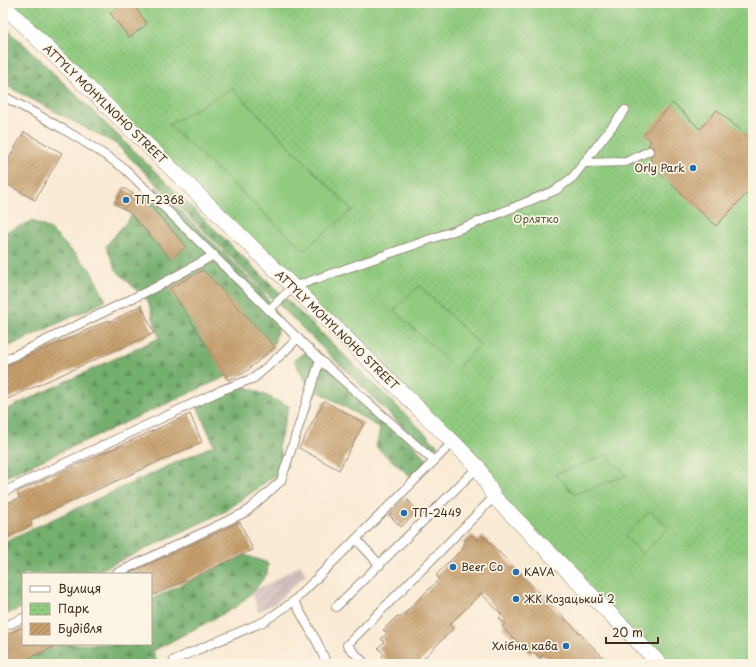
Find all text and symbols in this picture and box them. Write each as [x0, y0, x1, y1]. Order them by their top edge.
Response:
street label: ATTYLY MOHYLNOHO STREET [40, 40, 171, 168]
place label: Orly Park [634, 159, 685, 176]
marker: Orly Park [688, 163, 698, 173]
place label: ТП-2368 [134, 191, 185, 208]
marker: ТП-2368 [121, 195, 131, 205]
park label: Орлятко [513, 210, 559, 227]
street label: ATTYLY MOHYLNOHO STREET [272, 266, 403, 394]
place label: ТП-2449 [412, 504, 461, 521]
marker: ТП-2449 [399, 508, 409, 518]
place label: Beer Co [461, 558, 503, 575]
marker: Beer Co [448, 562, 458, 572]
place label: KAVA [524, 563, 554, 580]
marker: KAVA [511, 567, 521, 577]
legend [22, 573, 152, 645]
text: Вулиця [58, 579, 101, 597]
place label: ЖК Козацький 2 [523, 590, 615, 607]
marker: ЖК Козацький 2 [511, 594, 521, 604]
text: Парк [58, 599, 90, 617]
text: Будівля [58, 619, 103, 637]
scale bar [606, 619, 658, 645]
text: 20 m [612, 623, 643, 641]
place label: Хлібна кава [492, 637, 558, 654]
marker: Хлібна кава [561, 641, 571, 651]

